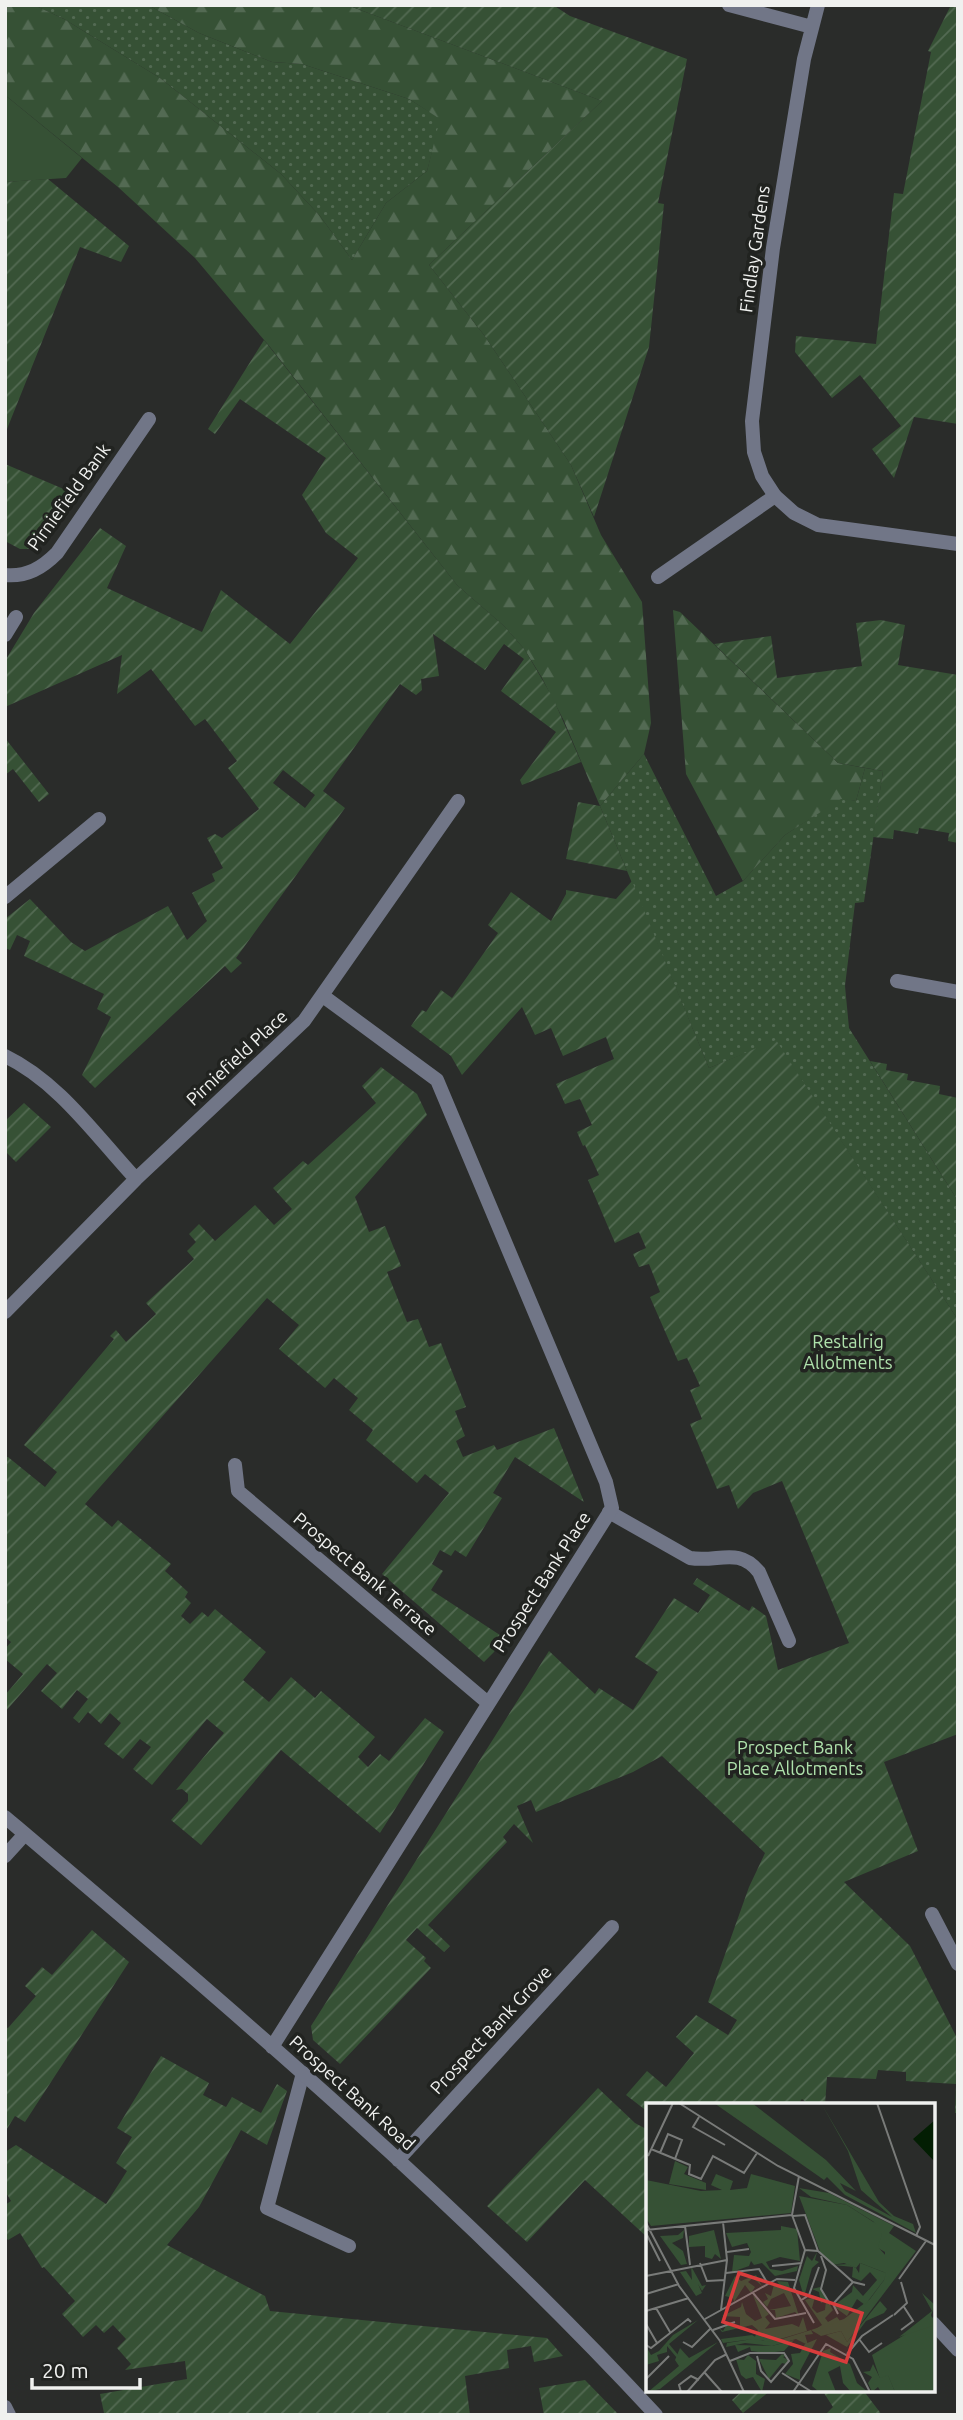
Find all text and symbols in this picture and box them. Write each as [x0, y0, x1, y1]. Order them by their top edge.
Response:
street label: Findlay Gardens [735, 184, 773, 314]
street label: Pirniefield Bank [23, 439, 114, 554]
street label: Pirniefield Place [182, 1006, 291, 1109]
park label: Restalrig Allotments [803, 1331, 893, 1372]
street label: Prospect Bank Terrace [290, 1508, 441, 1639]
street label: Prospect Bank Place [488, 1508, 594, 1655]
park label: Prospect Bank Place Allotments [727, 1737, 863, 1778]
street label: Prospect Bank Grove [426, 1961, 555, 2098]
street label: Prospect Bank Road [286, 2031, 419, 2154]
inset map [646, 2103, 935, 2392]
scale bar [32, 2346, 140, 2390]
text: 20 m [42, 2358, 89, 2382]

